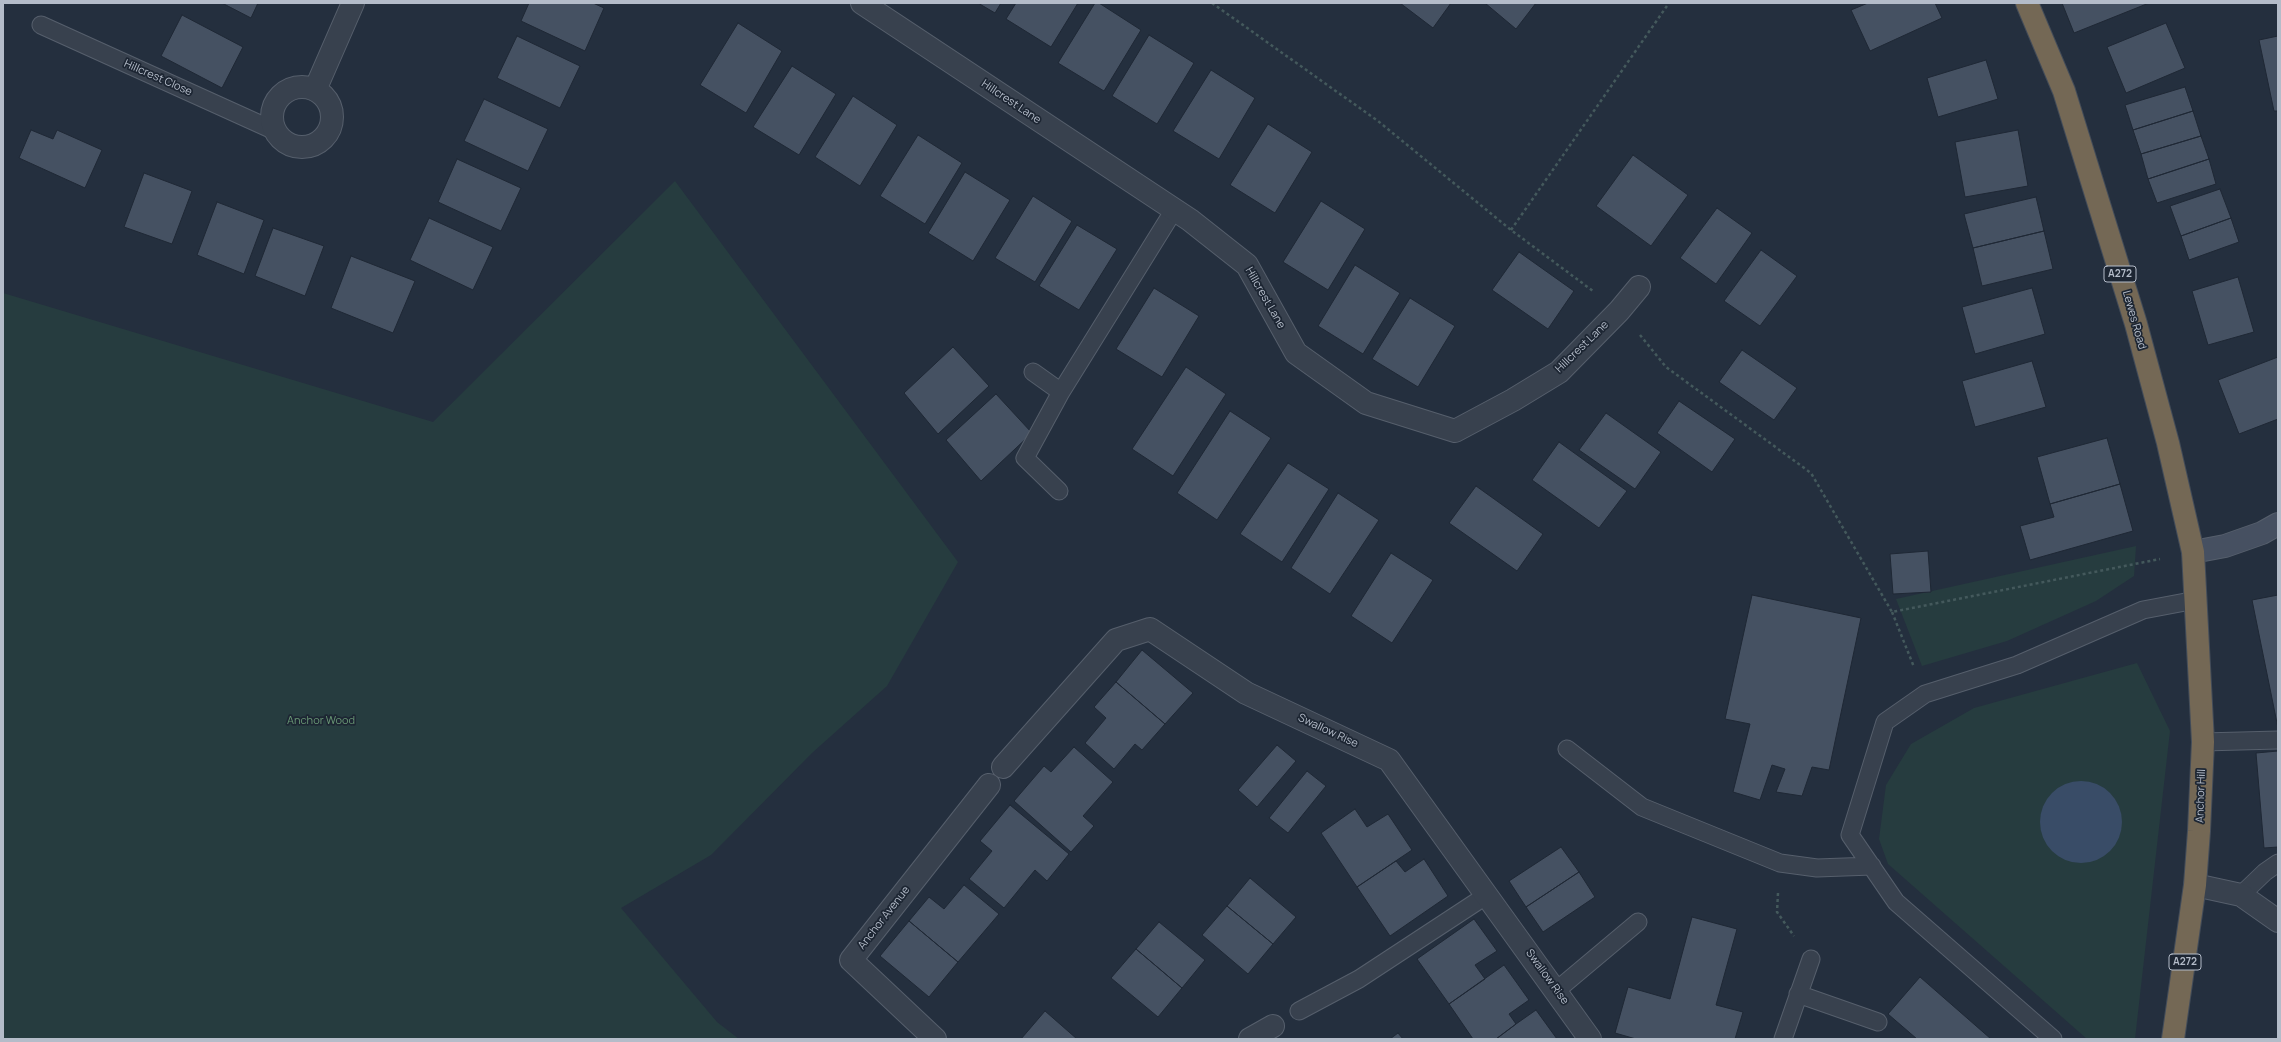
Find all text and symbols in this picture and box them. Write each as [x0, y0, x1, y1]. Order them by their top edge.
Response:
street label: Hillcrest Close [122, 57, 194, 99]
street label: Hillcrest Lane [979, 77, 1043, 127]
street label: Hillcrest Lane [1242, 265, 1288, 331]
road number: A272 [2104, 266, 2136, 282]
street label: Lewes Road [2119, 289, 2149, 351]
street label: Hillcrest Lane [1553, 318, 1611, 376]
street label: Swallow Rise [1296, 711, 1360, 751]
park label: Anchor Wood [287, 714, 355, 728]
street label: Anchor Hill [2193, 769, 2209, 823]
street label: Anchor Avenue [855, 884, 913, 952]
street label: Swallow Rise [1523, 947, 1571, 1007]
road number: A272 [2169, 954, 2201, 970]

